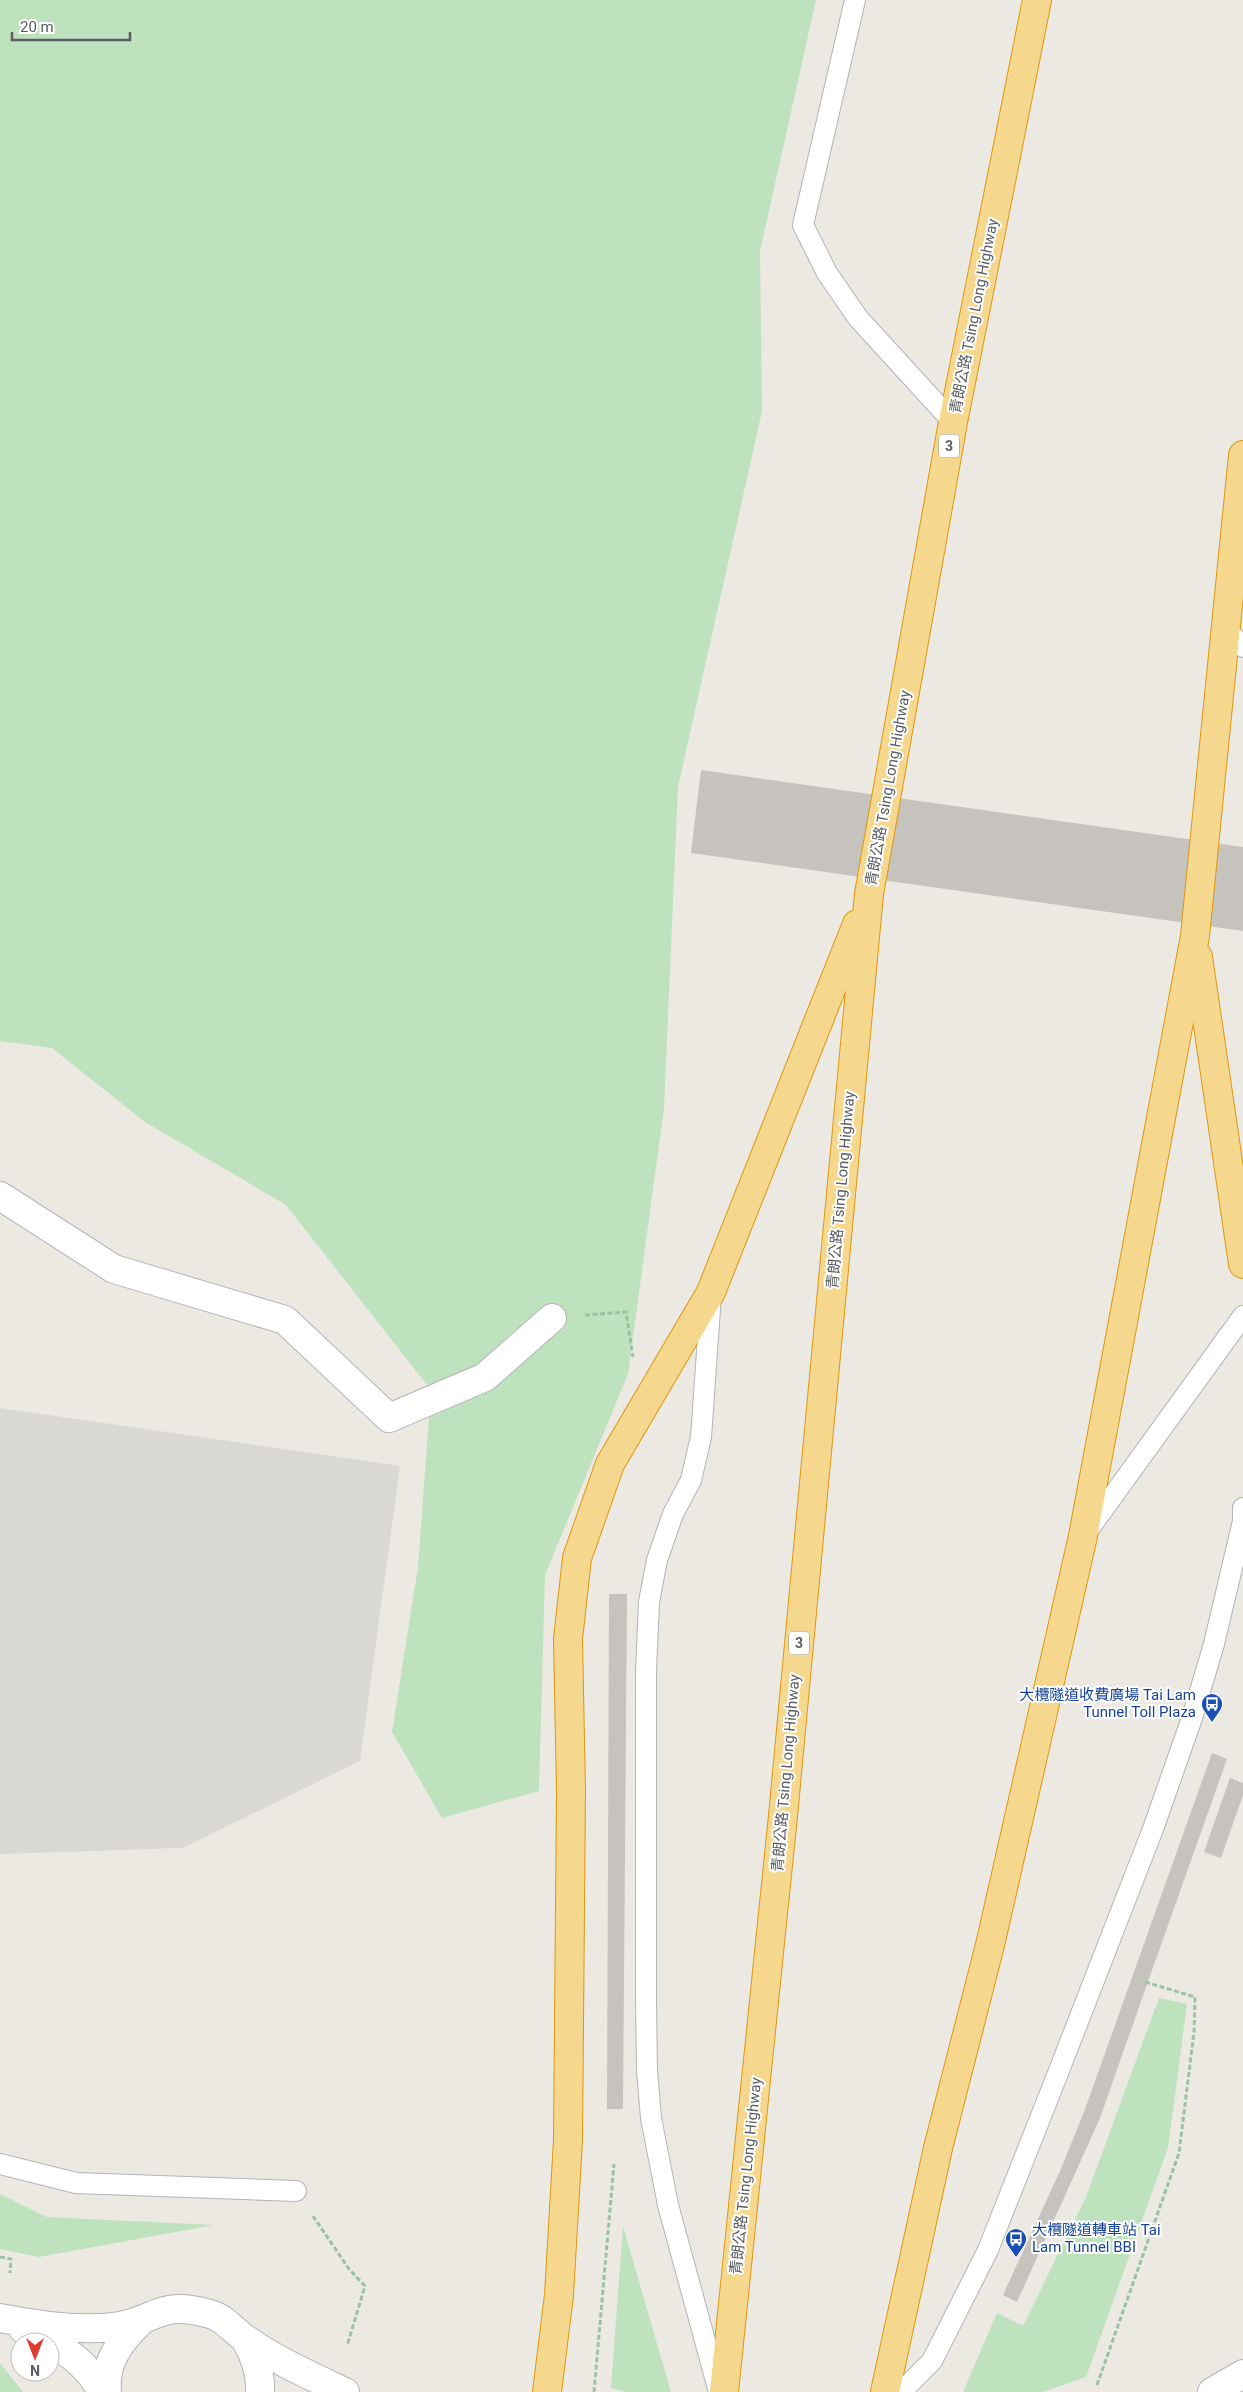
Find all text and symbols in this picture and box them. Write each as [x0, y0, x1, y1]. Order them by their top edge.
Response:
scale bar [12, 10, 130, 42]
text: 20 m [20, 18, 54, 36]
street label: 青朗公路 Tsing Long Highway [946, 217, 1002, 415]
road number: 3 [939, 434, 959, 458]
street label: 青朗公路 Tsing Long Highway [862, 689, 914, 887]
street label: 青朗公路 Tsing Long Highway [823, 1091, 859, 1289]
road number: 3 [789, 1632, 809, 1655]
street label: 青朗公路 Tsing Long Highway [768, 1674, 804, 1872]
place label: 大欖隧道收費廣場 Tai Lam Tunnel Toll Plaza [1019, 1686, 1196, 1721]
bus stop icon: 大欖隧道收費廣場 Tai Lam Tunnel Toll Plaza [1200, 1692, 1224, 1723]
street label: 青朗公路 Tsing Long Highway [727, 2077, 765, 2275]
place label: 大欖隧道轉車站 Tai Lam Tunnel BBI [1032, 2221, 1161, 2256]
bus stop icon: 大欖隧道轉車站 Tai Lam Tunnel BBI [1004, 2227, 1028, 2258]
north arrow [10, 2332, 60, 2382]
text: N [30, 2362, 40, 2378]

